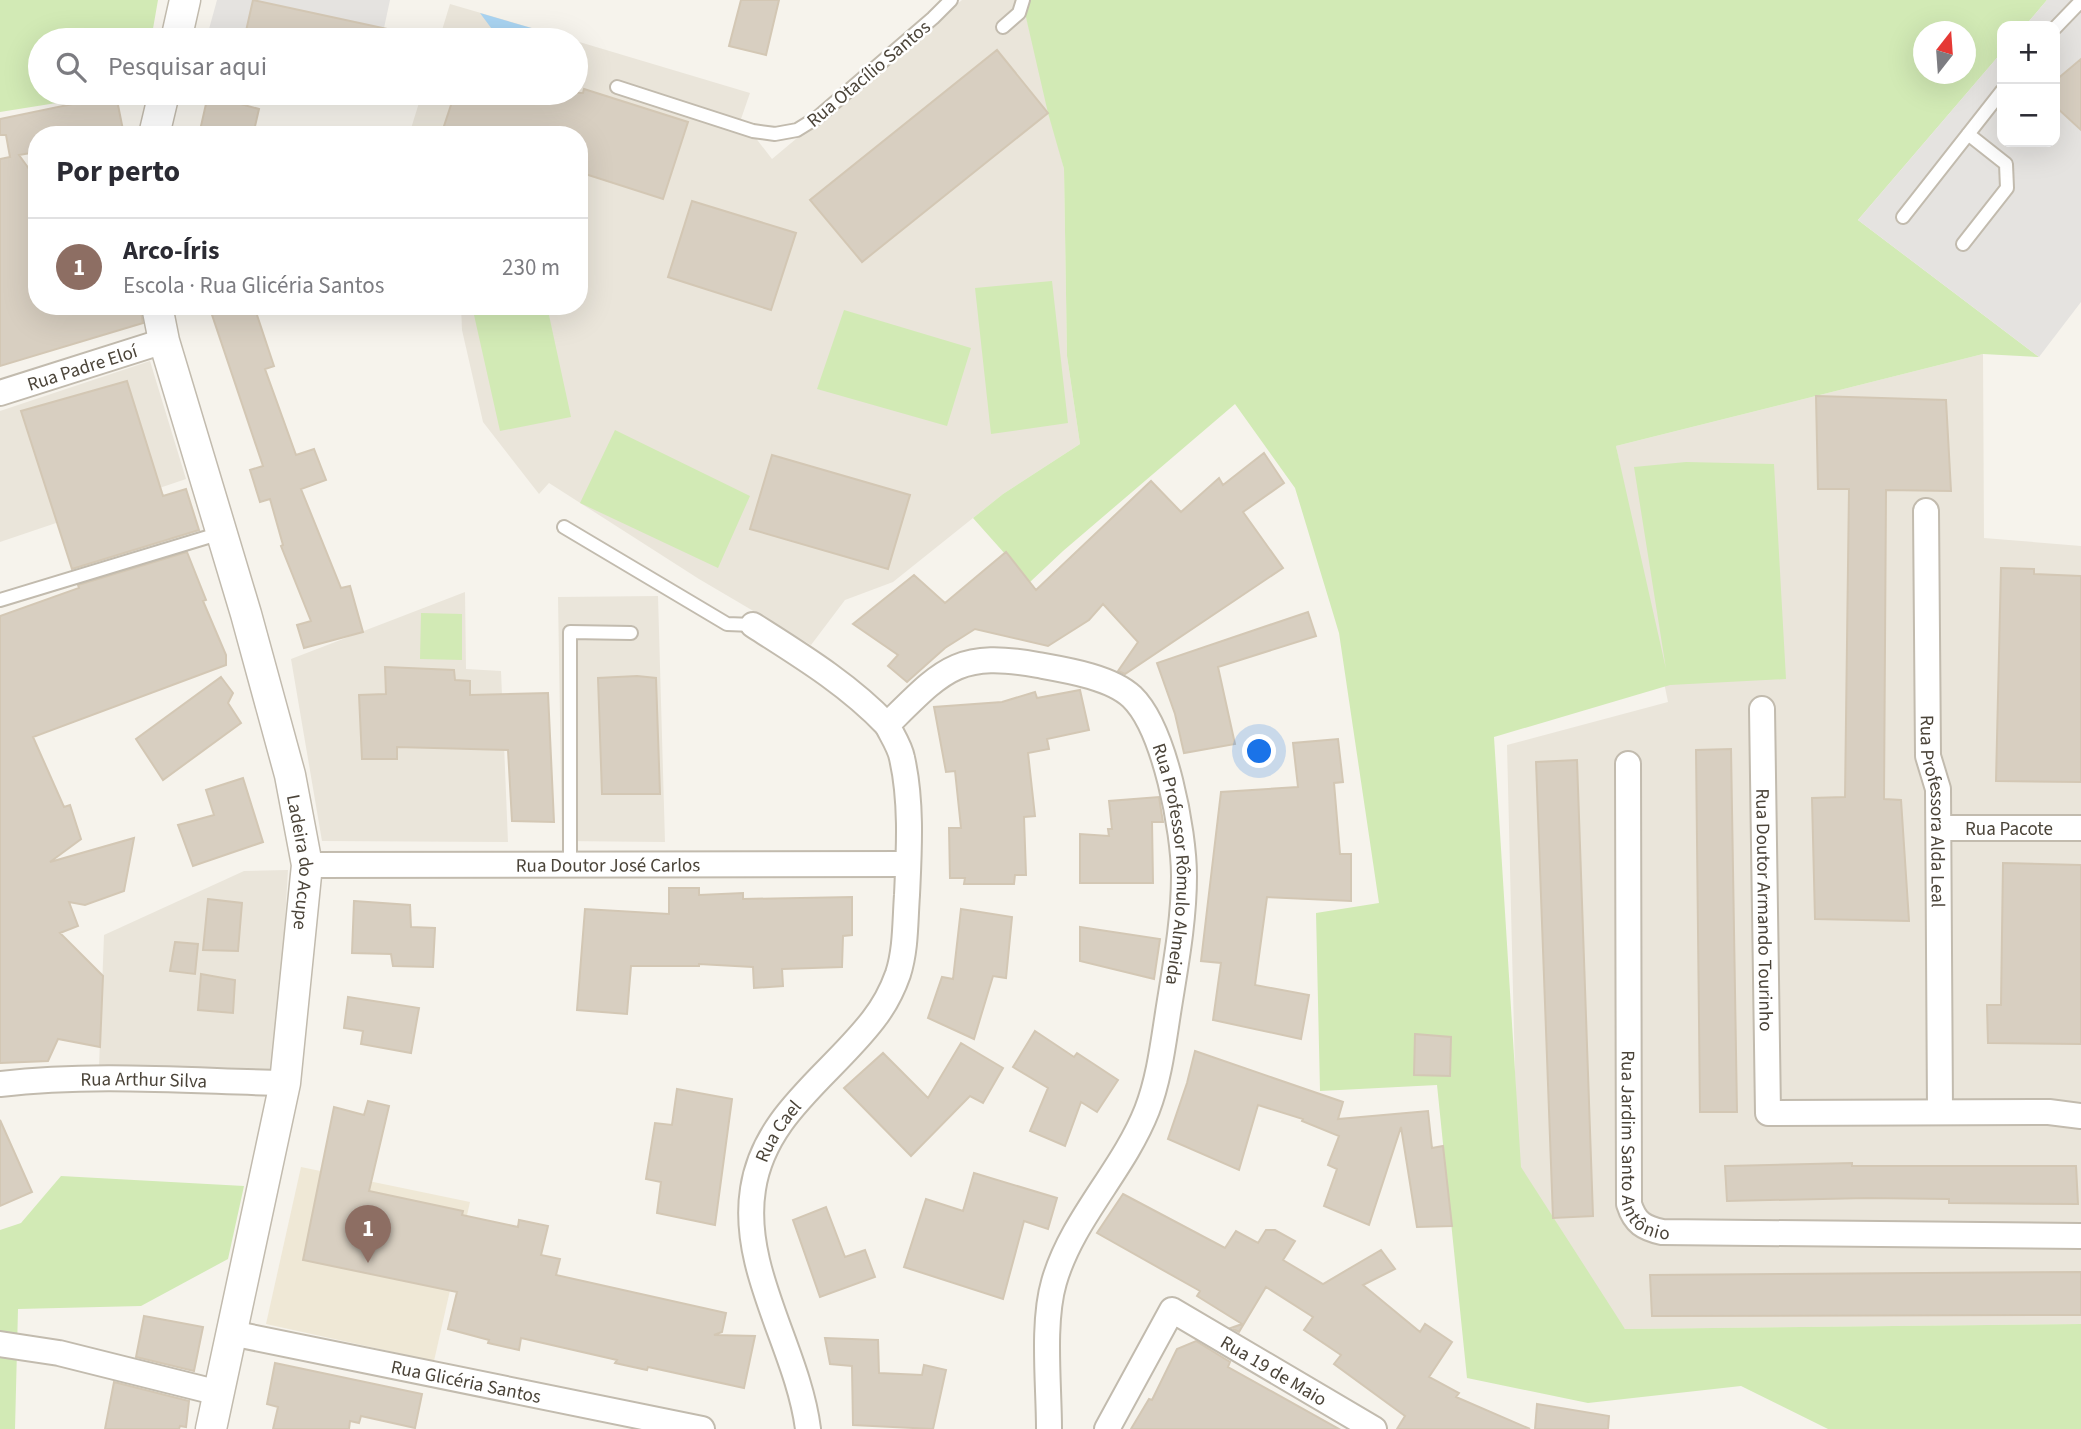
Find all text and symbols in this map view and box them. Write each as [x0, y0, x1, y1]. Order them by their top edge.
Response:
street label: Rua Otacílio Santos [801, 14, 937, 134]
north arrow [1913, 21, 1976, 84]
map controls [1997, 21, 2060, 147]
button: + [1997, 21, 2060, 84]
search box [28, 28, 588, 105]
icon: search [52, 48, 90, 86]
text: Pesquisar aqui [108, 48, 267, 85]
button: − [1997, 84, 2060, 147]
text: Por perto [56, 150, 180, 193]
text: Arco-Íris [123, 232, 219, 269]
text: 1 [73, 251, 85, 284]
text: 230 m [502, 251, 560, 284]
text: Escola · Rua Glicéria Santos [123, 269, 384, 302]
street label: Rua Padre Eloí [24, 338, 142, 399]
street label: Rua Professora Alda Leal [1913, 715, 1951, 908]
your location [1242, 734, 1276, 768]
street label: Rua Professor Rômulo Almeida [1145, 740, 1196, 987]
street label: Rua Doutor Armando Tourinho [1748, 788, 1779, 1032]
street label: Ladeira do Acupe [279, 792, 319, 931]
street label: Rua Pacote [1965, 816, 2053, 843]
street label: Rua Doutor José Carlos [516, 852, 700, 880]
street label: Rua Jardim Santo Antônio [1614, 1050, 1670, 1247]
street label: Rua Arthur Silva [80, 1066, 208, 1096]
street label: Rua Cael [749, 1095, 808, 1167]
pin: 1 [345, 1205, 391, 1263]
street label: Rua 19 de Maio [1215, 1329, 1332, 1413]
street label: Rua Glicéria Santos [388, 1354, 543, 1411]

